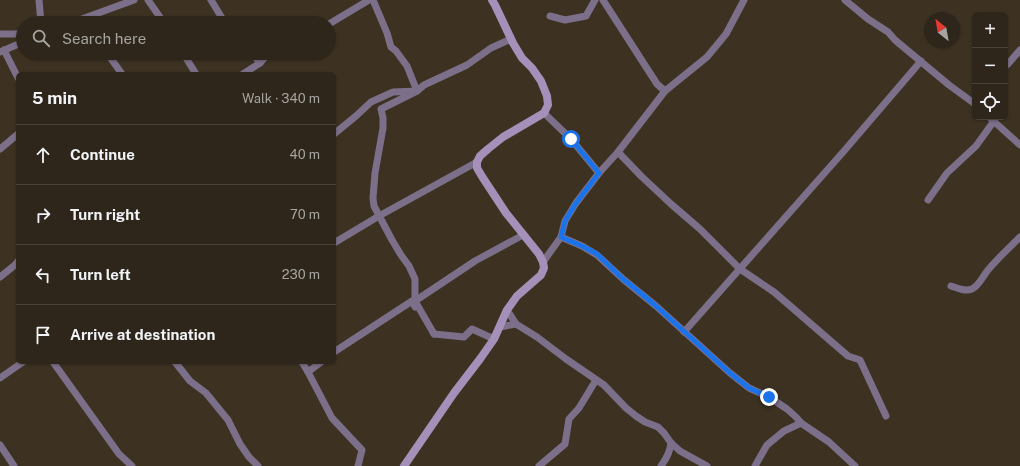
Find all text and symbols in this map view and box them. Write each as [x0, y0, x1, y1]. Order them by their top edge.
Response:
north arrow [924, 12, 960, 48]
map controls [972, 12, 1008, 120]
button: + [972, 12, 1008, 48]
search box [16, 16, 336, 60]
icon: search [30, 27, 52, 49]
text: Search here [62, 30, 146, 47]
button: − [972, 48, 1008, 84]
button: locate [972, 84, 1008, 120]
text: 5 min [32, 88, 77, 108]
text: Walk · 340 m [242, 91, 320, 106]
route start [562, 130, 580, 148]
icon: ahead [32, 144, 54, 166]
text: Continue [70, 146, 135, 163]
text: 40 m [289, 147, 320, 162]
icon: right [32, 204, 54, 226]
text: Turn right [70, 206, 140, 223]
text: 70 m [290, 207, 320, 222]
icon: left [32, 264, 54, 286]
text: Turn left [70, 266, 131, 283]
text: 230 m [282, 267, 320, 282]
icon: arrive [32, 324, 54, 346]
text: Arrive at destination [70, 326, 215, 343]
route end [760, 388, 778, 406]

